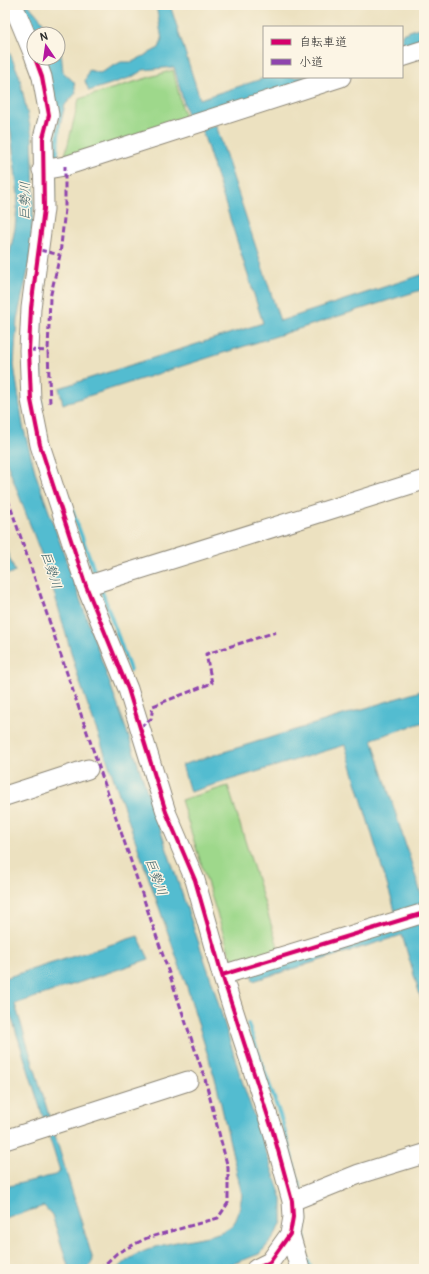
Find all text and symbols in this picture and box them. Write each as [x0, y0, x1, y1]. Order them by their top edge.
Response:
north arrow [26, 26, 66, 66]
legend [263, 26, 403, 78]
text: N [39, 29, 49, 44]
text: 自転車道 [299, 35, 347, 50]
text: 小道 [299, 55, 323, 70]
water label: 巨勢川 [17, 181, 33, 221]
water label: 巨勢川 [37, 549, 65, 591]
water label: 巨勢川 [142, 856, 170, 898]

